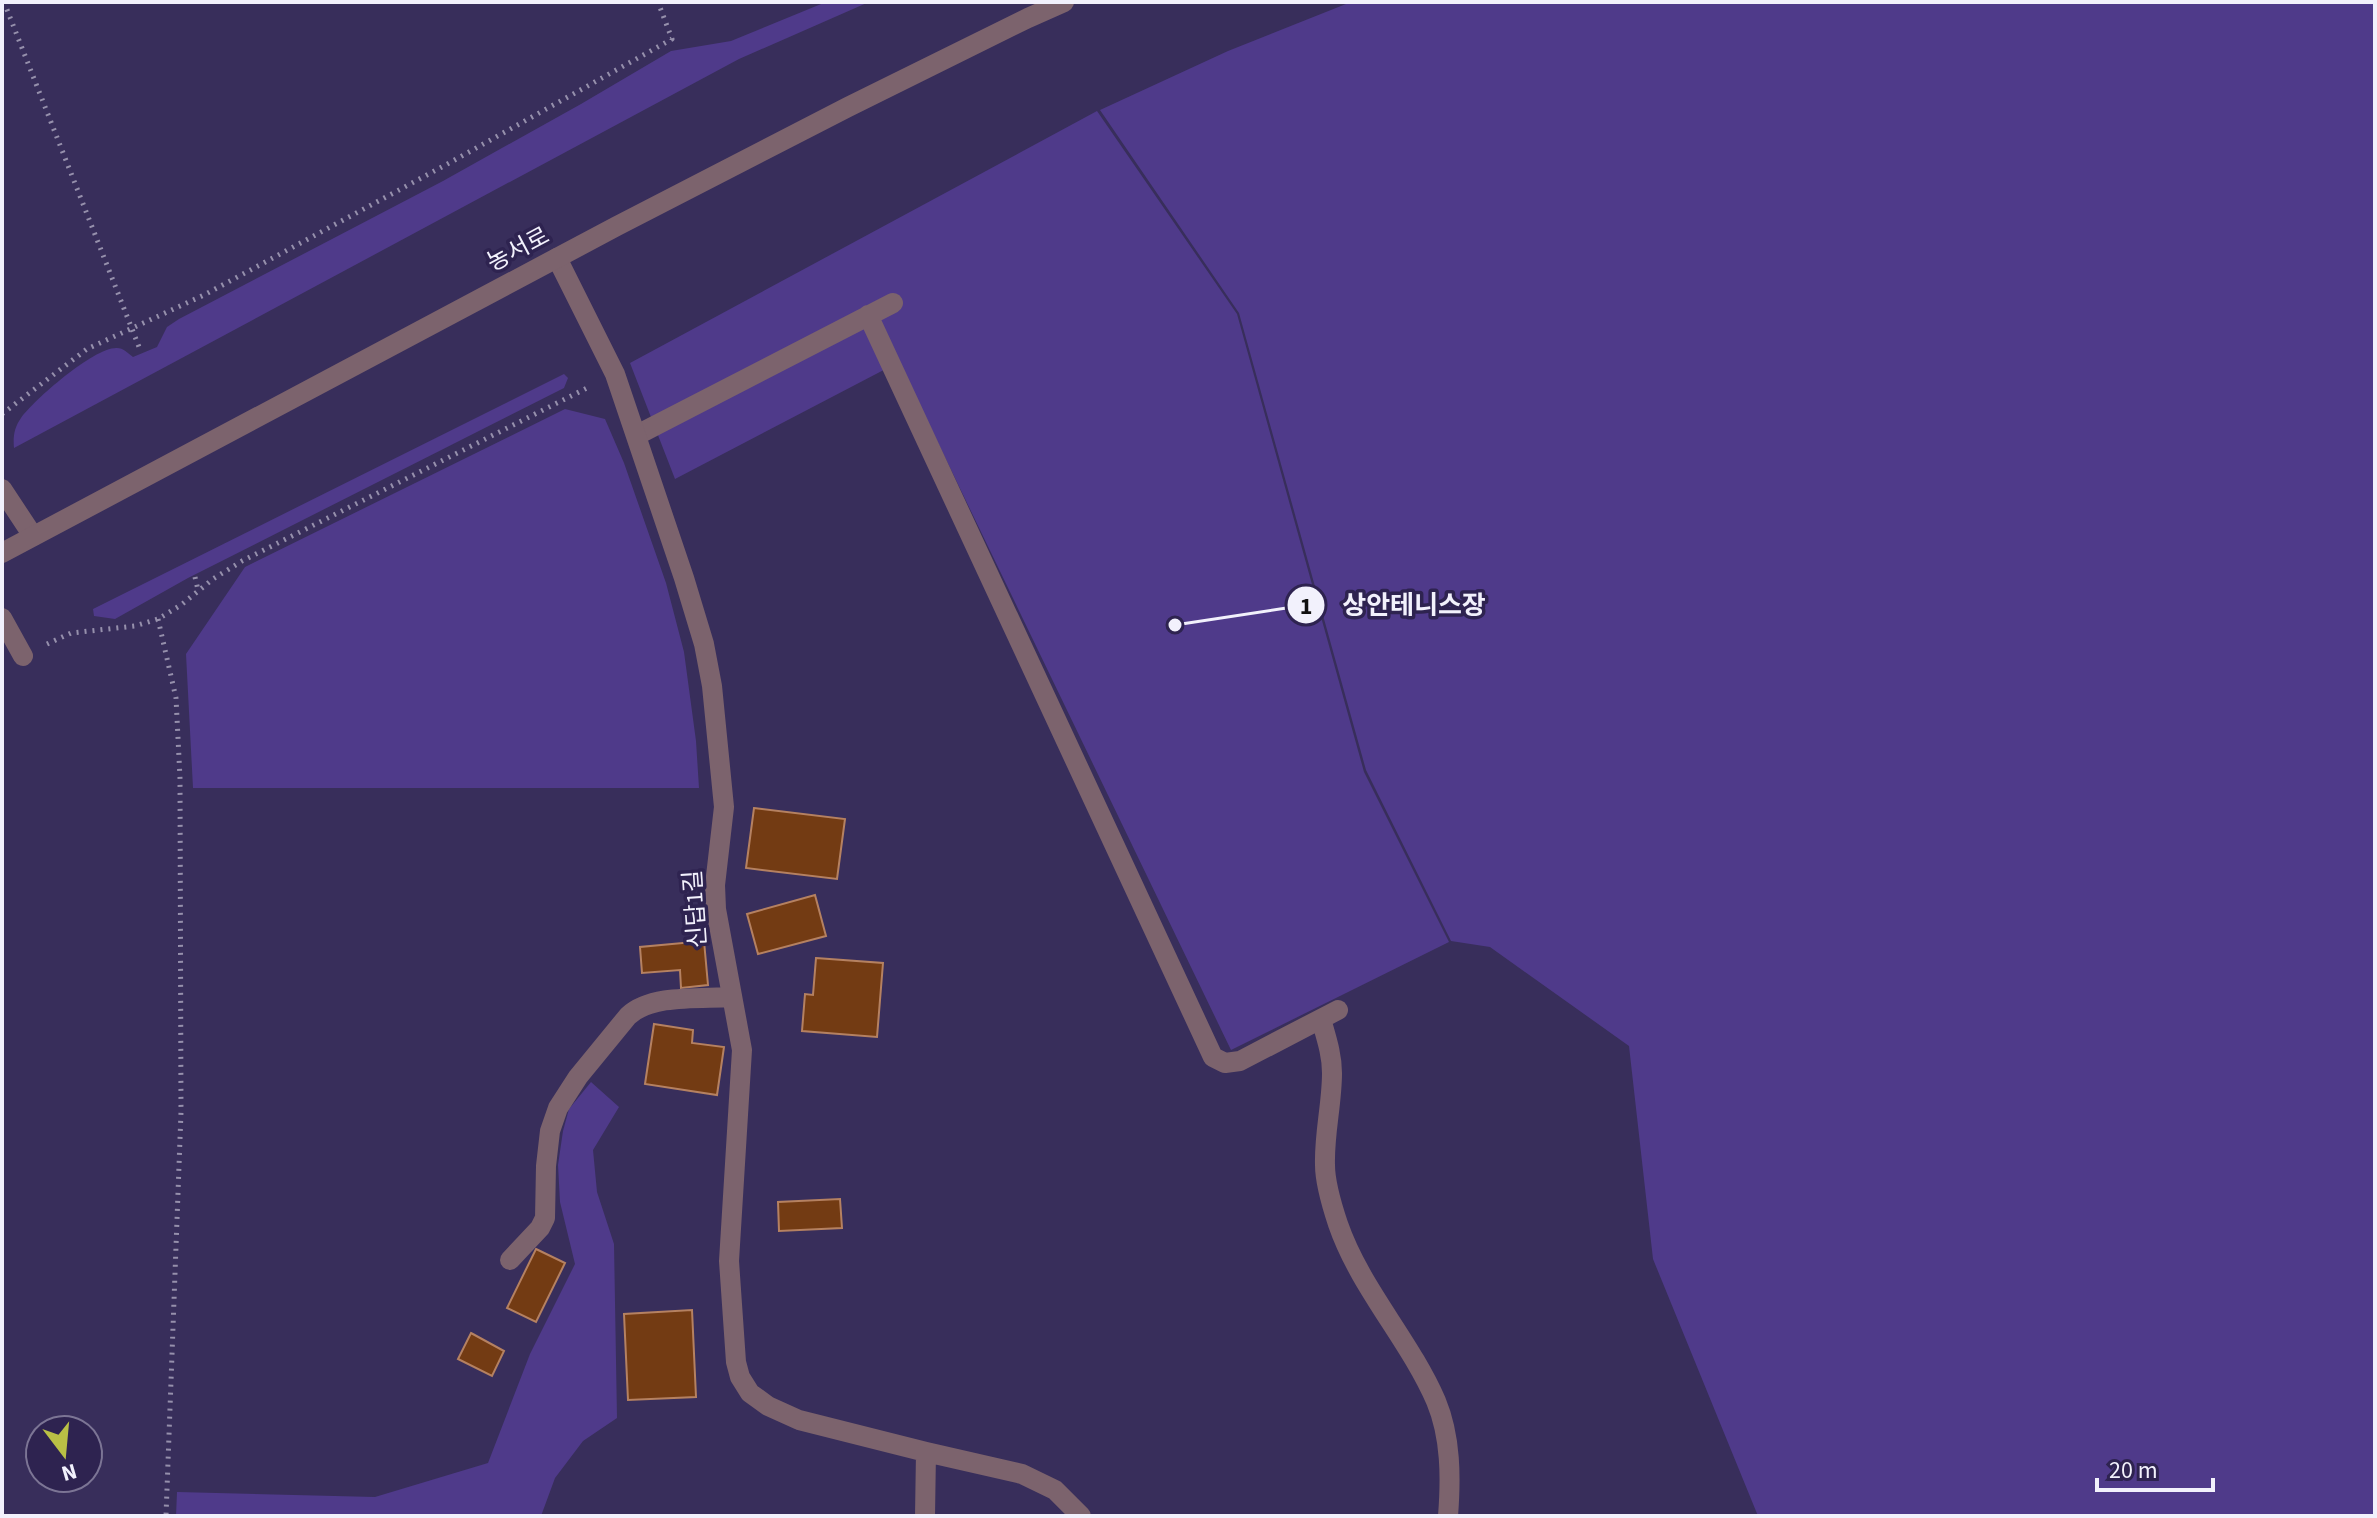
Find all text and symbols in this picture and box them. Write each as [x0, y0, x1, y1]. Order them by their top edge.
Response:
street label: 농서로 [481, 218, 556, 280]
callout: 상안테니스장 [1286, 580, 1502, 630]
text: 상안테니스장 [1342, 587, 1486, 624]
text: 1 [1300, 589, 1312, 624]
street label: 신답1길 [675, 869, 716, 949]
north arrow [24, 1414, 104, 1494]
scale bar [2097, 1442, 2213, 1492]
text: 20 m [2109, 1453, 2158, 1488]
text: N [58, 1455, 81, 1490]

